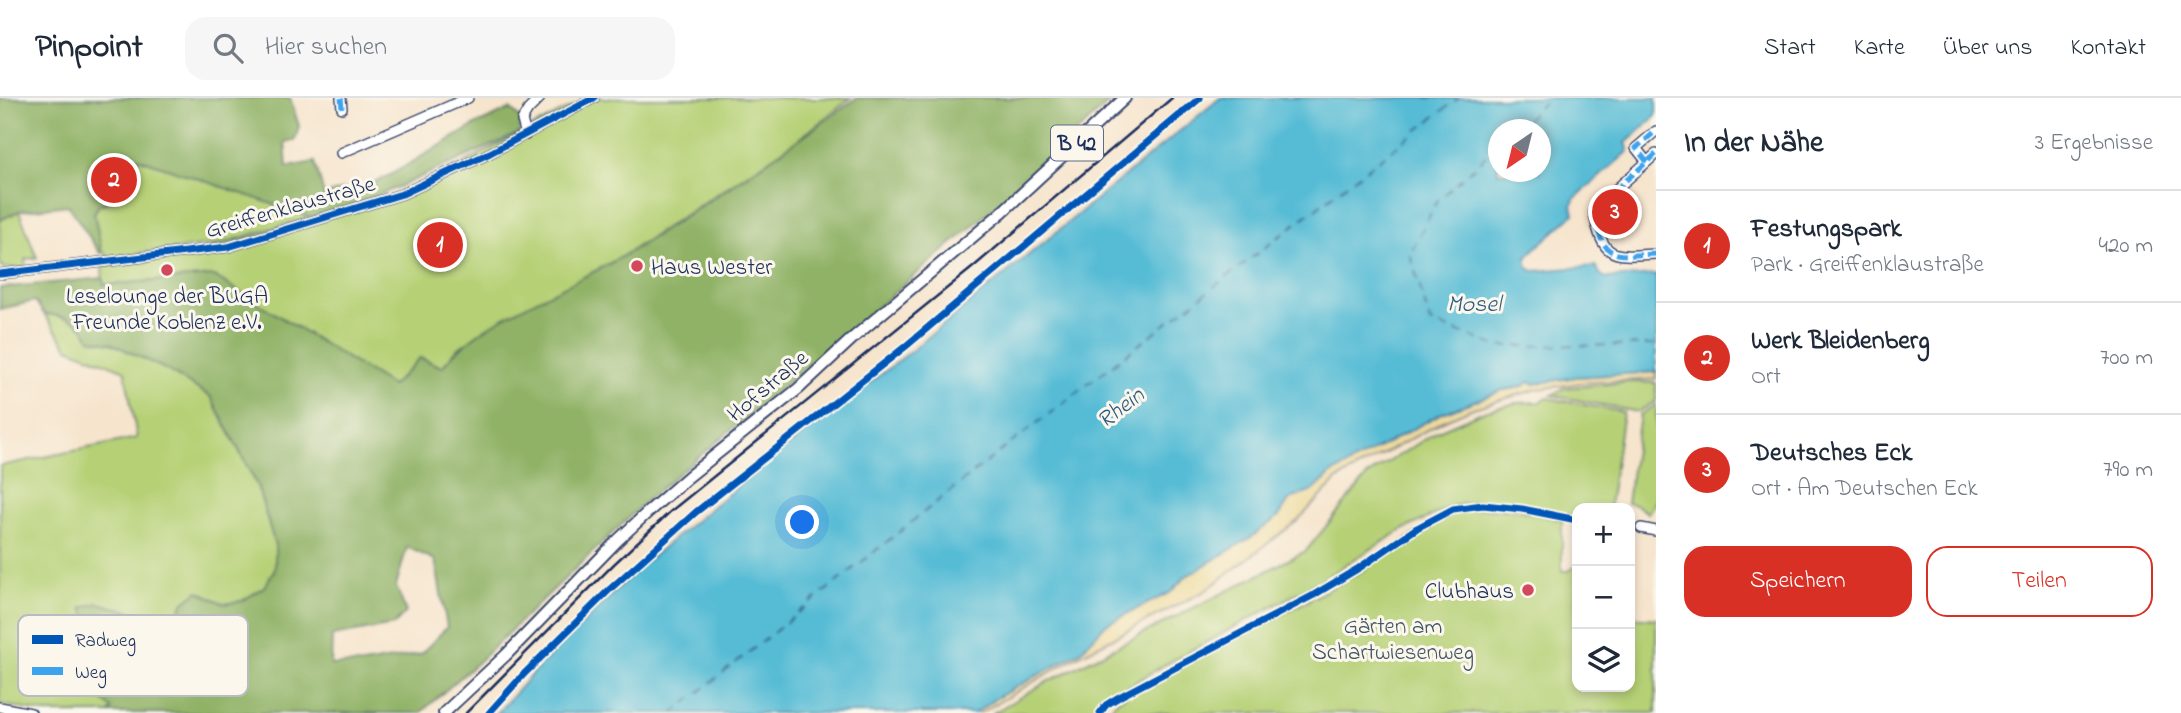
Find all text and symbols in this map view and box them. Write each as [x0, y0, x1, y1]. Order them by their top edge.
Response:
search box [185, 17, 675, 80]
text: Pinpoint [35, 24, 143, 72]
icon: search [209, 29, 247, 67]
text: Hier suchen [265, 29, 387, 67]
text: Start [1764, 31, 1816, 66]
text: Karte [1854, 31, 1905, 66]
text: Über uns [1943, 31, 2032, 66]
text: Kontakt [2070, 31, 2146, 66]
north arrow [1488, 119, 1551, 182]
text: In der Nähe [1684, 122, 1824, 166]
road number: B 42 [1051, 126, 1103, 160]
text: 3 Ergebnisse [2035, 127, 2153, 160]
pin: 2 [91, 154, 137, 206]
street label: Greiffenklaustraße [202, 168, 380, 248]
pin: 3 [1592, 186, 1638, 238]
text: Festungspark [1751, 211, 1902, 249]
pin: 1 [417, 219, 463, 271]
text: 1 [1703, 230, 1711, 263]
text: 420 m [2099, 230, 2153, 263]
text: Park · Greiffenklaustraße [1751, 249, 1984, 282]
place label: Haus Wester [651, 252, 773, 285]
marker: Haus Wester [629, 258, 645, 274]
marker: Leselounge der BUGA Freunde Koblenz e.V. [159, 262, 175, 278]
place label: Leselounge der BUGA Freunde Koblenz e.V. [66, 281, 268, 340]
water label: Mosel [1447, 288, 1504, 323]
text: Werk Bleidenberg [1751, 323, 1930, 361]
text: 2 [1701, 342, 1713, 375]
text: 700 m [2100, 342, 2153, 375]
street label: Hofstraße [721, 343, 817, 431]
text: Ort [1751, 361, 1781, 394]
water label: Rhein [1090, 379, 1154, 438]
text: Deutsches Eck [1751, 435, 1912, 473]
text: 3 [1702, 454, 1712, 487]
text: 790 m [2103, 454, 2153, 487]
text: Ort · Am Deutschen Eck [1751, 473, 1978, 506]
map controls [1572, 503, 1635, 692]
button: + [1572, 503, 1635, 566]
your location [785, 505, 819, 539]
button: Speichern [1684, 546, 1912, 617]
button: Teilen [1926, 546, 2153, 617]
button: − [1572, 566, 1635, 629]
place label: Clubhaus [1425, 576, 1514, 609]
marker: Clubhaus [1520, 582, 1536, 598]
park label: Gärten am Schartwiesenweg [1312, 611, 1474, 671]
legend [18, 615, 248, 696]
text: Radweg [75, 628, 136, 657]
button: layers [1572, 629, 1635, 692]
text: Weg [75, 660, 107, 689]

